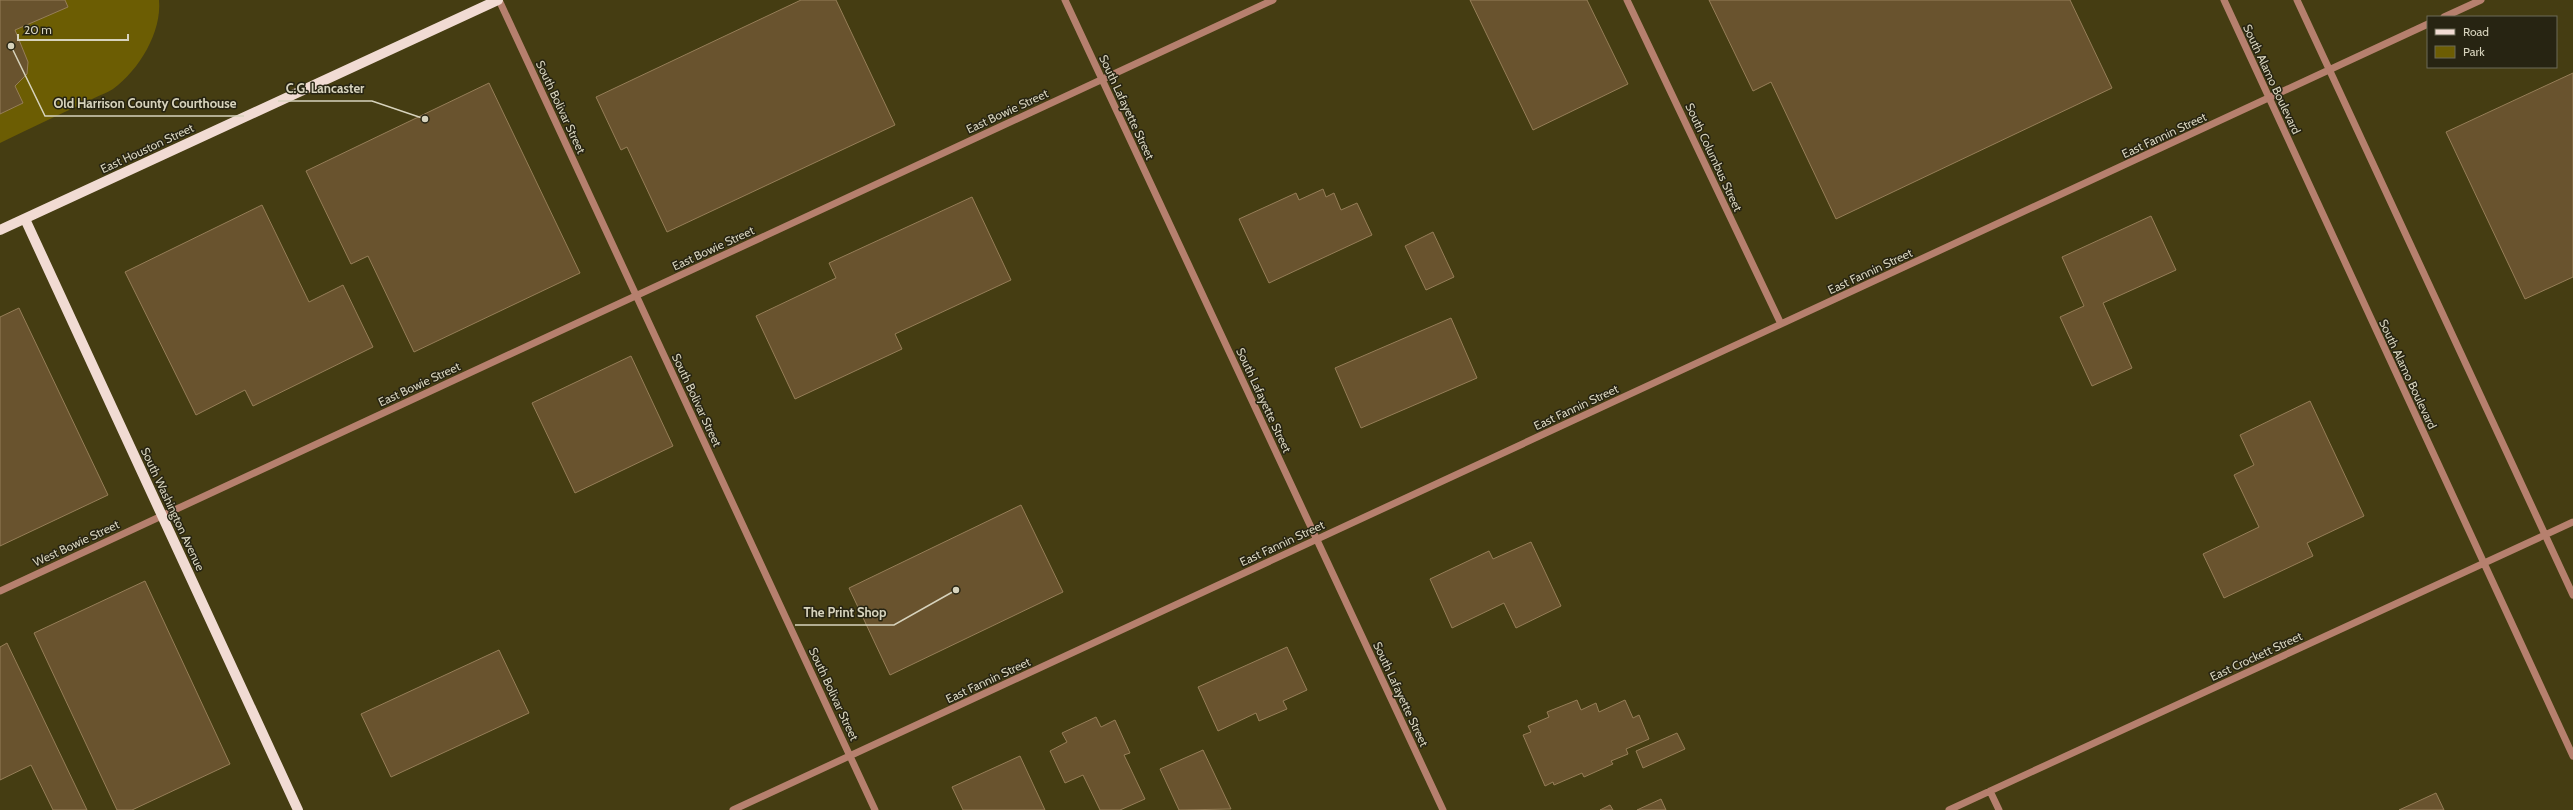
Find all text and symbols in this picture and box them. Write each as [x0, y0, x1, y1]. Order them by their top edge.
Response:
scale bar [18, 16, 128, 42]
legend [2427, 16, 2557, 68]
text: 20 m [24, 22, 52, 37]
street label: South Alamo Boulevard [2240, 22, 2304, 136]
text: Road [2463, 24, 2489, 39]
text: Park [2463, 44, 2485, 59]
street label: South Lafayette Street [1096, 52, 1158, 162]
street label: South Bolivar Street [533, 58, 589, 156]
callout: C.G. Lancaster [278, 76, 372, 101]
text: C.G. Lancaster [286, 80, 365, 96]
street label: East Bowie Street [964, 85, 1050, 137]
callout: Old Harrison County Courthouse [45, 91, 244, 116]
text: Old Harrison County Courthouse [54, 95, 237, 111]
street label: South Columbus Street [1682, 100, 1746, 214]
street label: East Fannin Street [2119, 109, 2209, 161]
street label: East Houston Street [98, 120, 196, 176]
street label: East Bowie Street [670, 222, 756, 274]
street label: East Fannin Street [1825, 245, 1915, 297]
street label: South Alamo Boulevard [2376, 317, 2440, 431]
street label: South Lafayette Street [1233, 345, 1295, 455]
street label: South Bolivar Street [669, 351, 725, 449]
street label: East Bowie Street [376, 358, 462, 410]
street label: East Fannin Street [1531, 381, 1621, 433]
street label: South Washington Avenue [138, 445, 208, 573]
street label: West Bowie Street [31, 516, 121, 570]
street label: East Fannin Street [1237, 517, 1327, 569]
callout: The Print Shop [795, 600, 894, 625]
text: The Print Shop [804, 604, 887, 620]
street label: East Crockett Street [2208, 628, 2304, 684]
street label: South Lafayette Street [1370, 639, 1432, 749]
street label: South Bolivar Street [806, 645, 862, 743]
street label: East Fannin Street [943, 654, 1033, 706]

